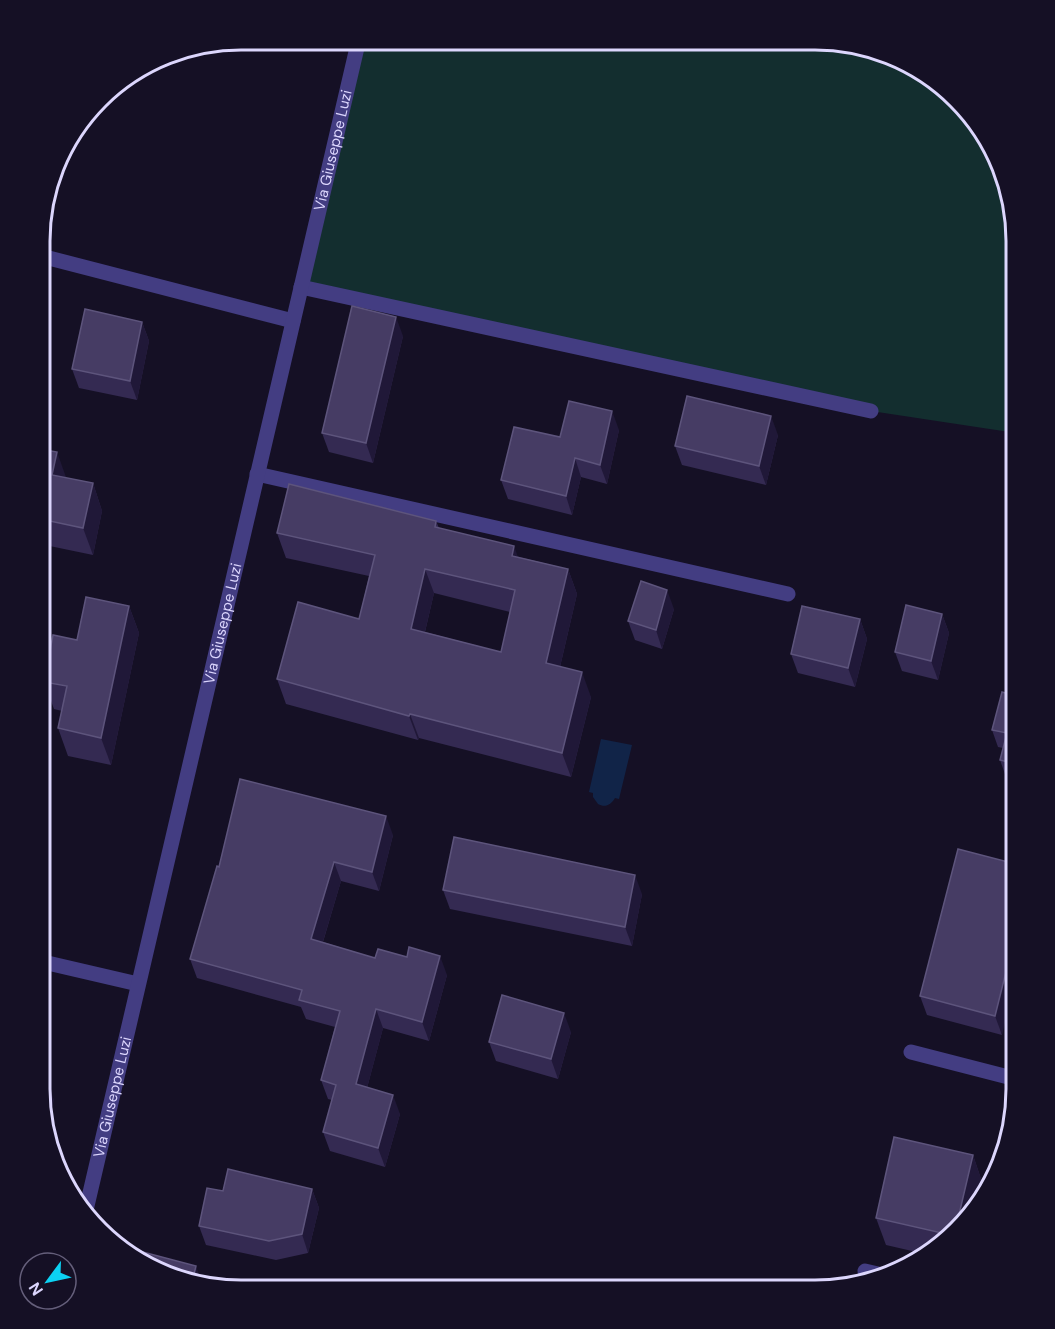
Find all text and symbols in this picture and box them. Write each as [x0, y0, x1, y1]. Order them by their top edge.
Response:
street label: Via Giuseppe Luzi [309, 88, 357, 213]
street label: Via Giuseppe Luzi [199, 561, 246, 686]
street label: Via Giuseppe Luzi [89, 1034, 136, 1160]
north arrow [18, 1251, 78, 1311]
text: N [24, 1278, 48, 1300]

